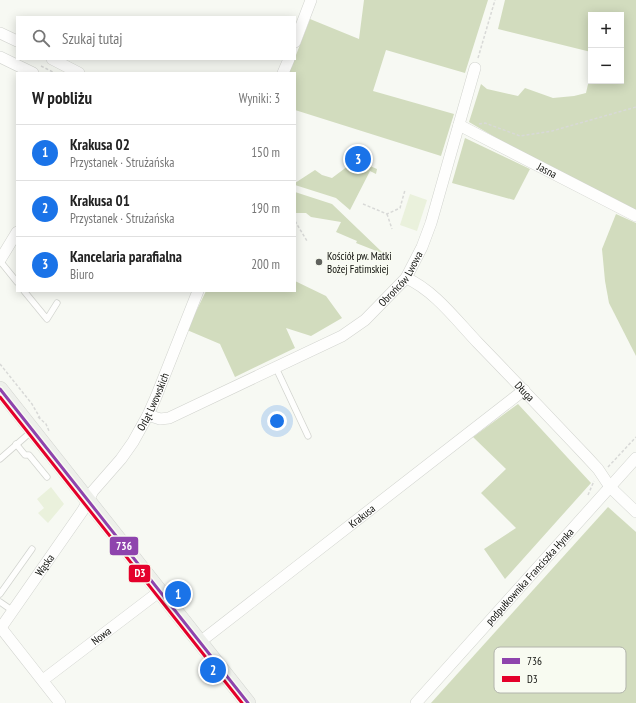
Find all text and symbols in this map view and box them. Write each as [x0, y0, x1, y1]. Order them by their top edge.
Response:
map controls [588, 12, 624, 84]
button: + [588, 12, 624, 48]
search box [16, 16, 296, 60]
icon: search [30, 27, 52, 49]
text: Szukaj tutaj [62, 29, 123, 48]
button: − [588, 48, 624, 84]
text: W pobliżu [32, 87, 92, 109]
text: Wyniki: 3 [239, 90, 280, 107]
text: Krakusa 02 [70, 135, 130, 154]
text: 1 [42, 144, 48, 161]
text: 150 m [251, 144, 280, 161]
pin: 3 [345, 144, 371, 174]
text: Przystanek · Strużańska [70, 154, 174, 171]
street label: Jasna [534, 159, 559, 181]
text: Krakusa 01 [70, 191, 130, 210]
text: 2 [42, 200, 48, 217]
text: 190 m [251, 200, 280, 217]
text: Przystanek · Strużańska [70, 210, 174, 227]
text: Kancelaria parafialna [70, 247, 182, 266]
place label: Kościół pw. Matki Bożej Fatimskiej [327, 249, 392, 276]
street label: Obrońców Lwowa [375, 249, 426, 309]
text: 3 [42, 256, 48, 273]
text: 200 m [251, 256, 280, 273]
marker: Kościół pw. Matki Bożej Fatimskiej [314, 257, 324, 267]
text: Biuro [70, 266, 94, 283]
street label: Orląt Lwowskich [134, 370, 172, 433]
street label: Długa [512, 379, 537, 404]
your location [267, 411, 287, 431]
street label: Krakusa [346, 501, 378, 531]
street label: podpułkownika Franciszka Hynka [482, 525, 577, 628]
line badge: 736 [109, 536, 139, 556]
text: 736 [116, 539, 132, 553]
street label: Wąska [32, 551, 57, 579]
line badge: D3 [128, 564, 151, 583]
text: D3 [134, 566, 146, 580]
pin: 1 [165, 579, 191, 609]
street label: Nowa [88, 624, 114, 648]
legend [494, 647, 626, 693]
text: 736 [527, 654, 542, 668]
pin: 2 [200, 655, 226, 685]
text: D3 [527, 672, 538, 686]

